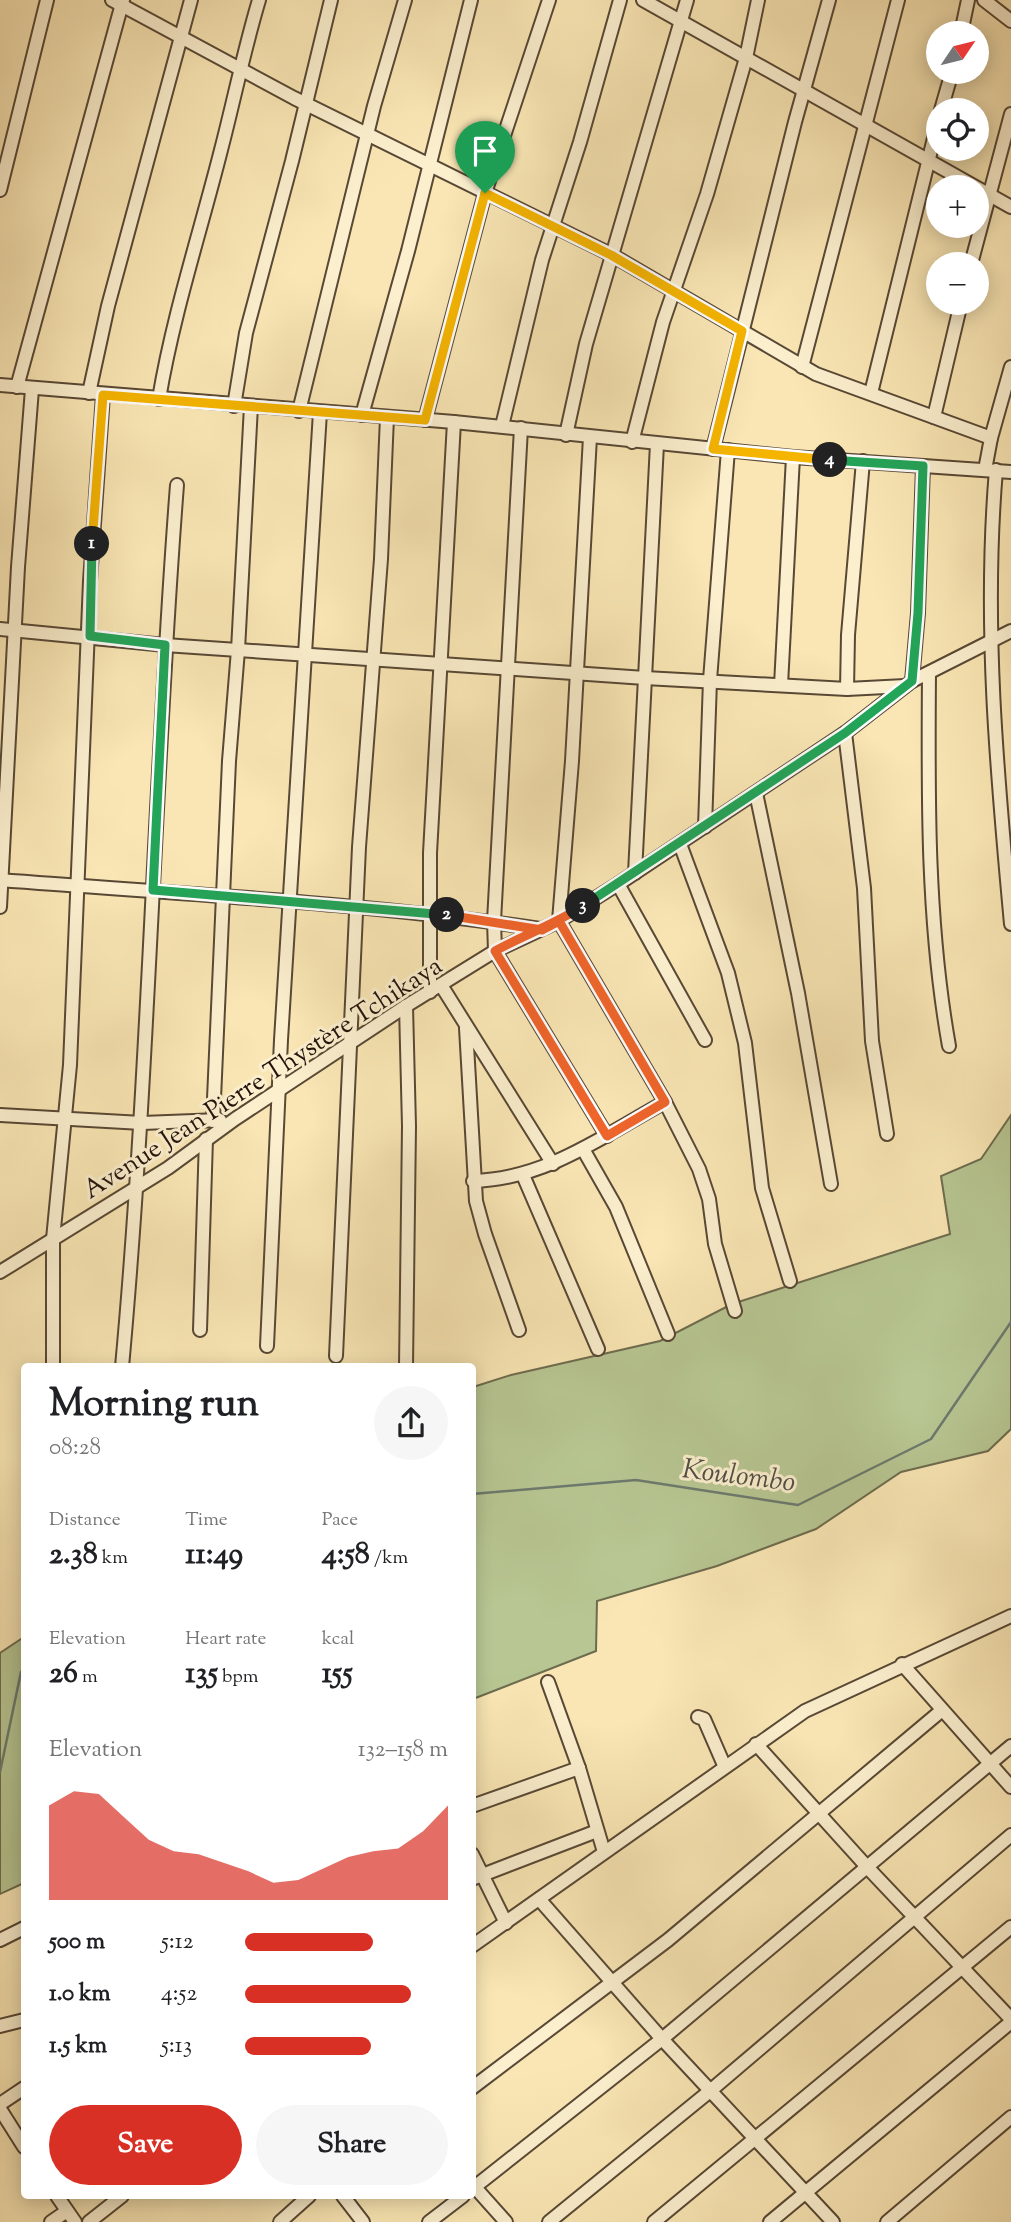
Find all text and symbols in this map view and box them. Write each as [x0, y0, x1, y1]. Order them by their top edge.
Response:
north arrow [926, 21, 989, 84]
map controls [926, 21, 989, 315]
button: locate [926, 98, 989, 161]
pin [455, 121, 515, 193]
icon: arrive [466, 132, 504, 170]
button: + [926, 175, 989, 238]
button: − [926, 252, 989, 315]
pin: 4 [812, 442, 848, 477]
text: 4 [825, 446, 834, 473]
pin: 1 [74, 526, 110, 562]
text: 1 [88, 530, 95, 557]
pin: 3 [566, 888, 600, 923]
text: 3 [579, 892, 586, 919]
pin: 2 [430, 898, 464, 932]
text: 2 [442, 901, 451, 928]
street label: Avenue Jean Pierre Thystère Tchikaya [76, 949, 450, 1209]
text: Morning run [49, 1379, 259, 1433]
button: share [374, 1386, 448, 1460]
text: 08:28 [49, 1432, 101, 1465]
water label: Koulombo [680, 1450, 797, 1504]
text: Distance [49, 1507, 121, 1534]
text: Time [185, 1507, 228, 1534]
text: Pace [322, 1507, 358, 1534]
text: 2.38 [49, 1534, 98, 1577]
text: 11:49 [185, 1534, 243, 1577]
text: 4:58 [322, 1534, 370, 1577]
text: km [98, 1545, 128, 1572]
text: /km [370, 1545, 408, 1572]
text: Elevation [49, 1626, 126, 1653]
text: Heart rate [185, 1626, 266, 1653]
text: kcal [322, 1626, 354, 1653]
text: 26 [49, 1653, 78, 1696]
text: 135 [185, 1653, 218, 1696]
text: 155 [322, 1653, 353, 1696]
text: m [78, 1664, 98, 1691]
text: bpm [218, 1664, 258, 1691]
text: Elevation [49, 1734, 142, 1767]
text: 132–158 m [358, 1734, 448, 1767]
text: 500 m [49, 1926, 105, 1959]
text: 5:12 [161, 1926, 193, 1959]
text: 1.0 km [49, 1978, 111, 2011]
text: 4:52 [161, 1978, 197, 2011]
text: 1.5 km [49, 2030, 107, 2063]
text: 5:13 [161, 2030, 192, 2063]
button: Save [49, 2105, 242, 2185]
button: Share [256, 2105, 448, 2185]

